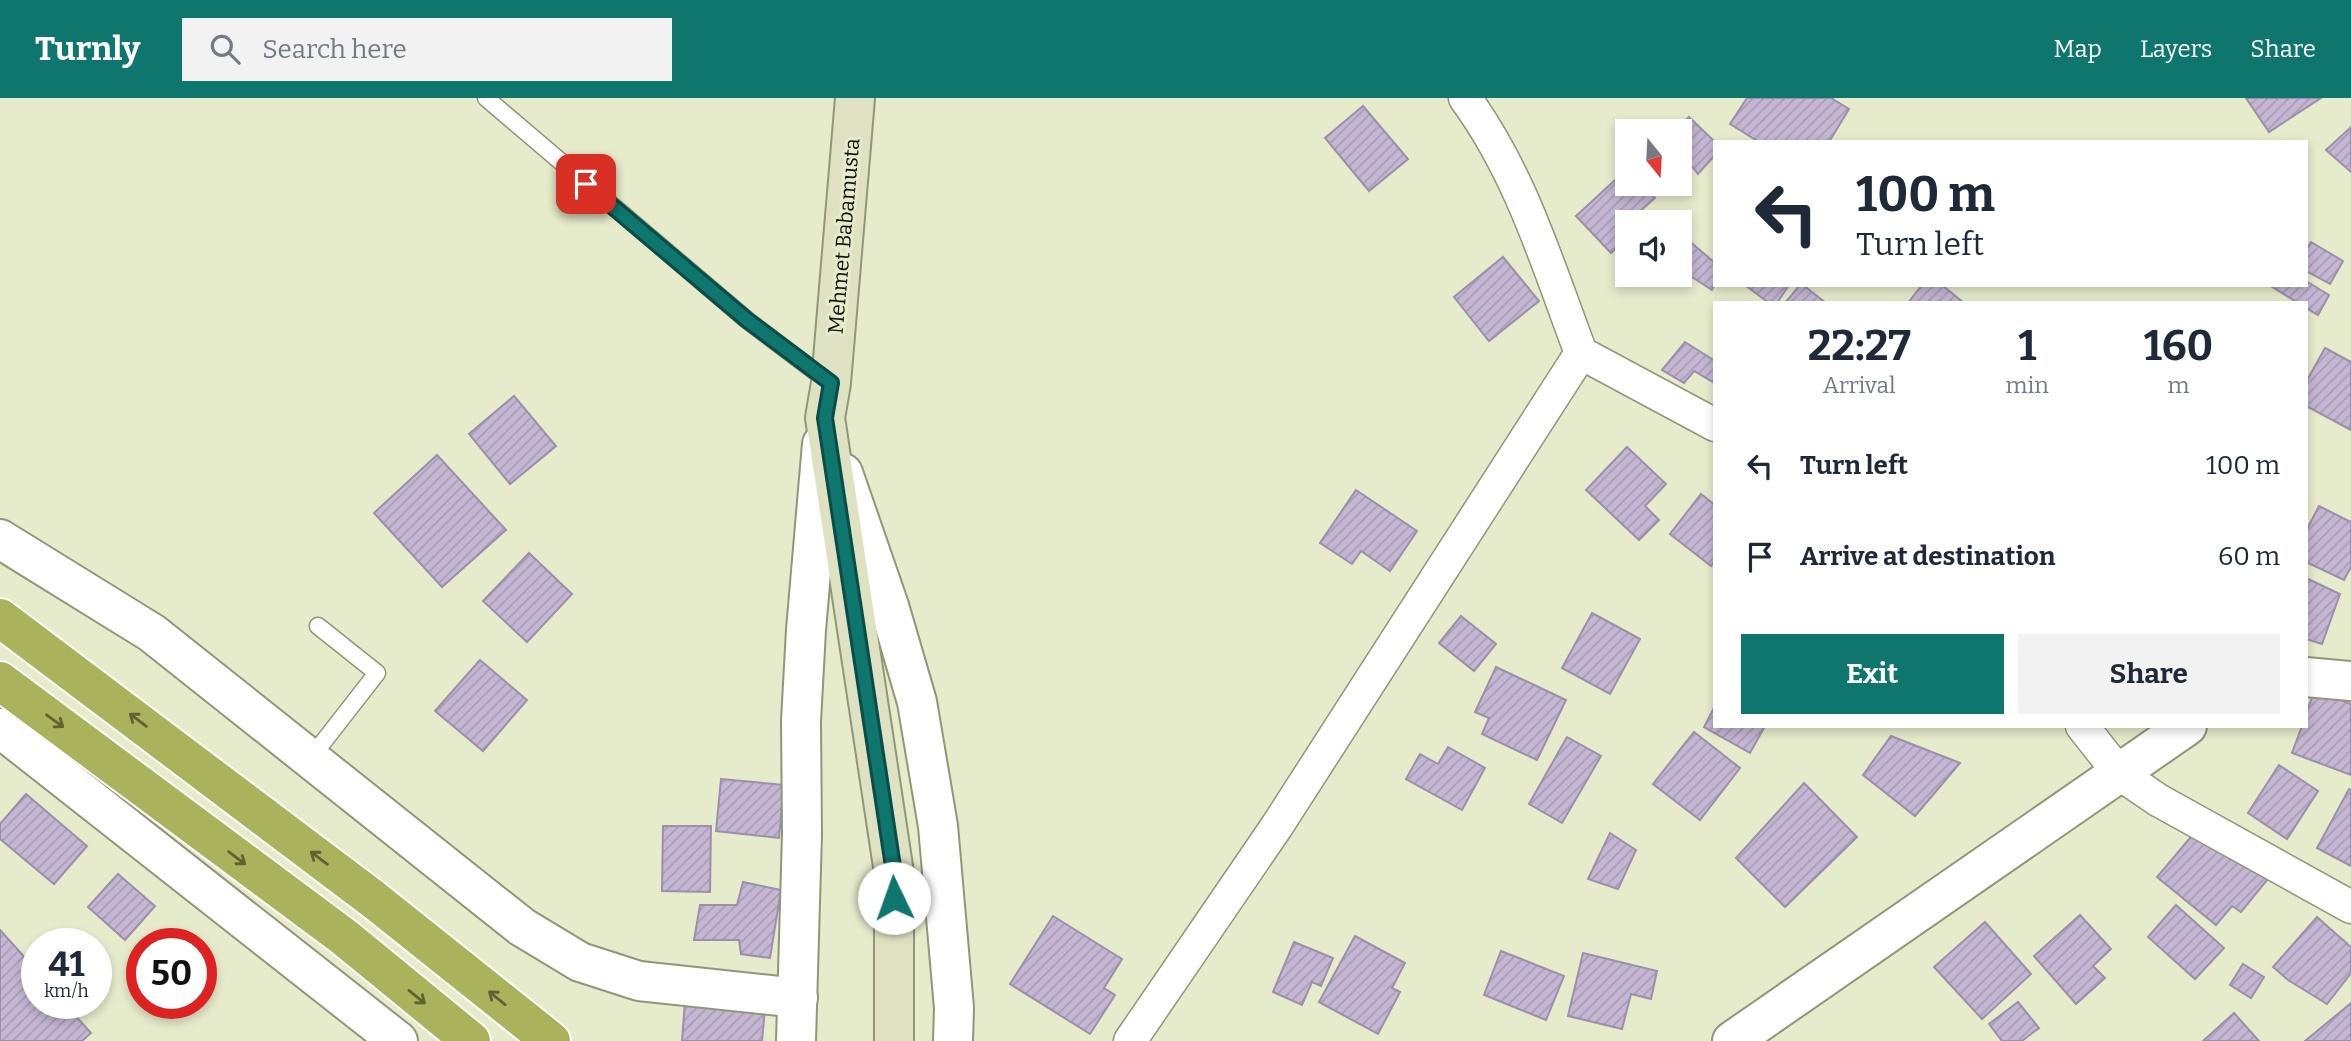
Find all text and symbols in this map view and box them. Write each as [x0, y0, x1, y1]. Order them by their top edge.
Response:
search box [182, 18, 672, 81]
text: Turnly [35, 29, 140, 69]
icon: search [206, 30, 244, 68]
text: Search here [262, 34, 407, 65]
text: Map [2054, 35, 2102, 63]
text: Layers [2140, 35, 2212, 63]
text: Share [2250, 35, 2316, 63]
north arrow [1615, 119, 1692, 196]
map controls [1615, 119, 1692, 287]
street label: Mehmet Babamusta [822, 137, 866, 335]
pin [556, 154, 616, 214]
icon: arrive [567, 165, 605, 203]
text: 100 m [1856, 165, 1995, 224]
icon: left [1741, 168, 1832, 259]
button: sound [1615, 210, 1692, 287]
text: Turn left [1856, 225, 1984, 263]
text: 22:27 [1808, 321, 1911, 371]
text: 1 [2018, 321, 2036, 371]
text: 160 [2144, 321, 2213, 371]
text: Arrival [1823, 371, 1896, 399]
text: min [2006, 371, 2049, 399]
text: m [2167, 371, 2189, 399]
icon: left [1741, 447, 1779, 485]
text: Turn left [1800, 450, 1908, 481]
text: 100 m [2206, 450, 2280, 481]
icon: arrive [1741, 538, 1779, 576]
text: Arrive at destination [1800, 541, 2055, 572]
text: 60 m [2218, 541, 2280, 572]
button: Exit [1741, 634, 2004, 714]
button: Share [2018, 634, 2280, 714]
one-way arrow [128, 713, 147, 728]
one-way arrow [45, 714, 64, 729]
one-way arrow [228, 850, 246, 865]
one-way arrow [310, 850, 328, 865]
position arrow [857, 861, 931, 935]
speed limit sign: 50 [126, 928, 217, 1019]
text: 41 [48, 943, 85, 985]
text: km/h [44, 980, 89, 1002]
one-way arrow [408, 989, 426, 1005]
one-way arrow [489, 991, 507, 1006]

